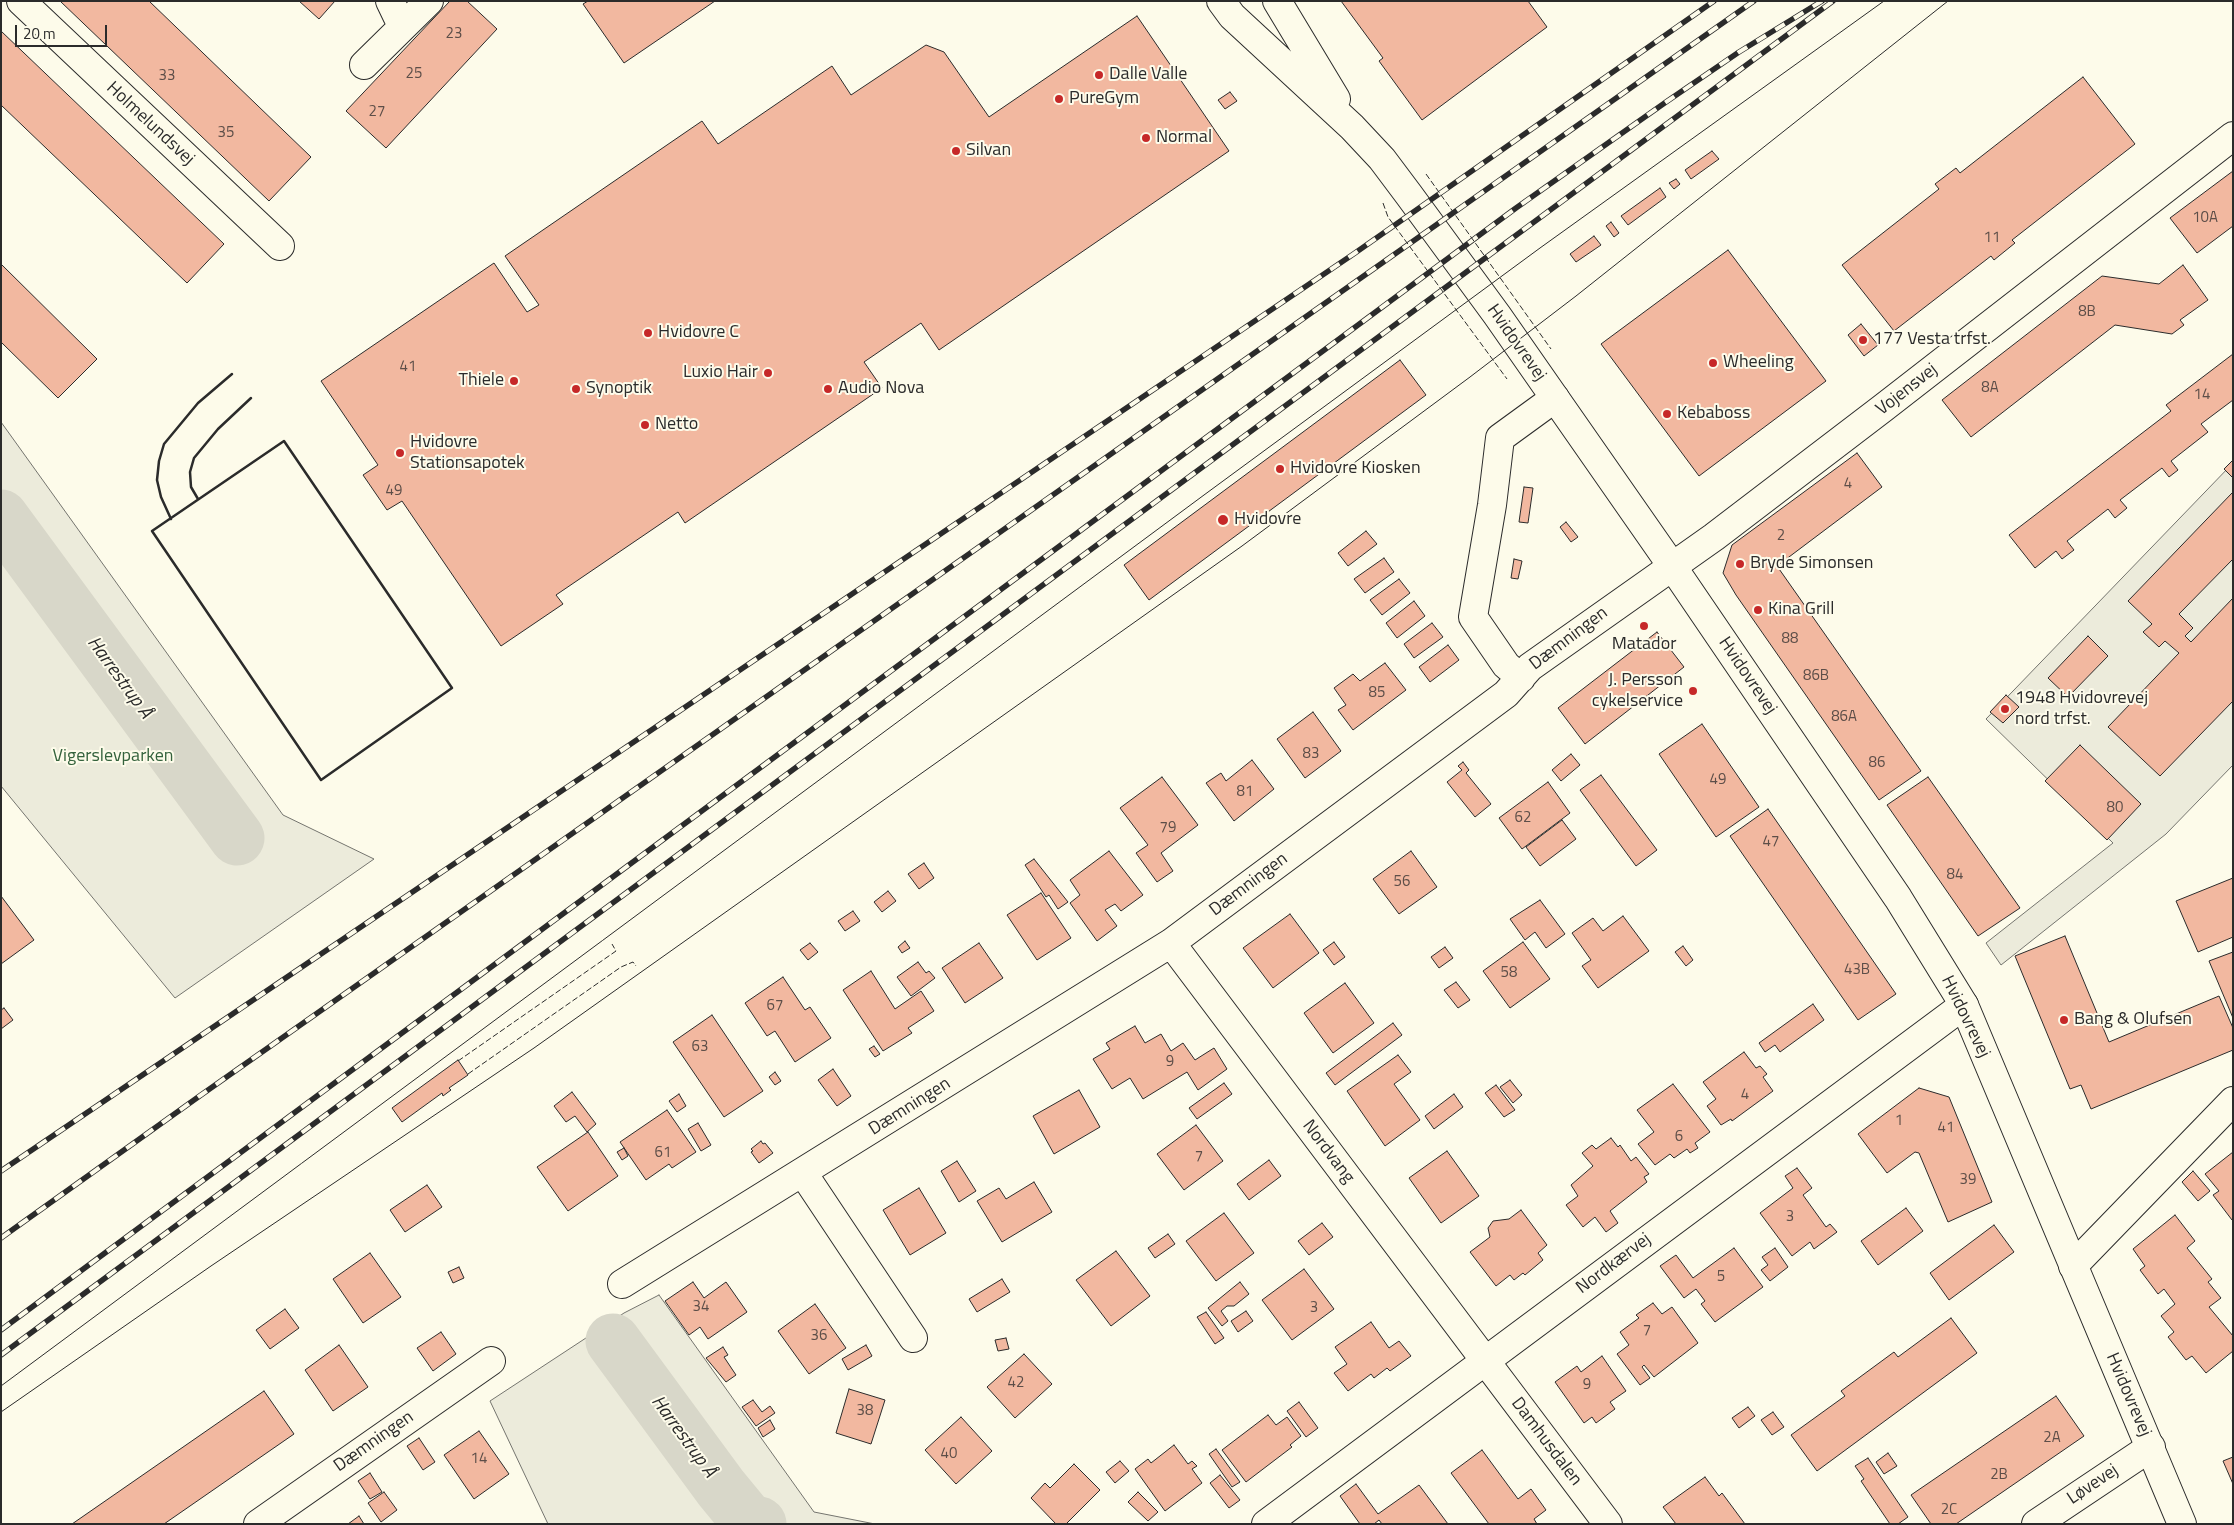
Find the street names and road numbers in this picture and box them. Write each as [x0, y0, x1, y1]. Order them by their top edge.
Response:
street label: Holmelundsvej [101, 78, 199, 170]
street label: Hvidovrevej [1482, 300, 1550, 386]
street label: Vojensvej [1872, 359, 1942, 421]
street label: Dæmningen [1526, 603, 1612, 675]
street label: Hvidovrevej [1713, 633, 1781, 719]
street label: Dæmningen [1206, 849, 1292, 921]
street label: Hvidovrevej [1936, 972, 1994, 1062]
street label: Dæmningen [865, 1073, 955, 1141]
street label: Nordvang [1297, 1116, 1359, 1188]
street label: Nordkærvej [1572, 1229, 1656, 1299]
street label: Hvidovrevej [2101, 1350, 2155, 1440]
street label: Damhusdalen [1506, 1394, 1586, 1490]
street label: Dæmningen [330, 1407, 418, 1477]
street label: Løvevej [2063, 1460, 2123, 1510]

